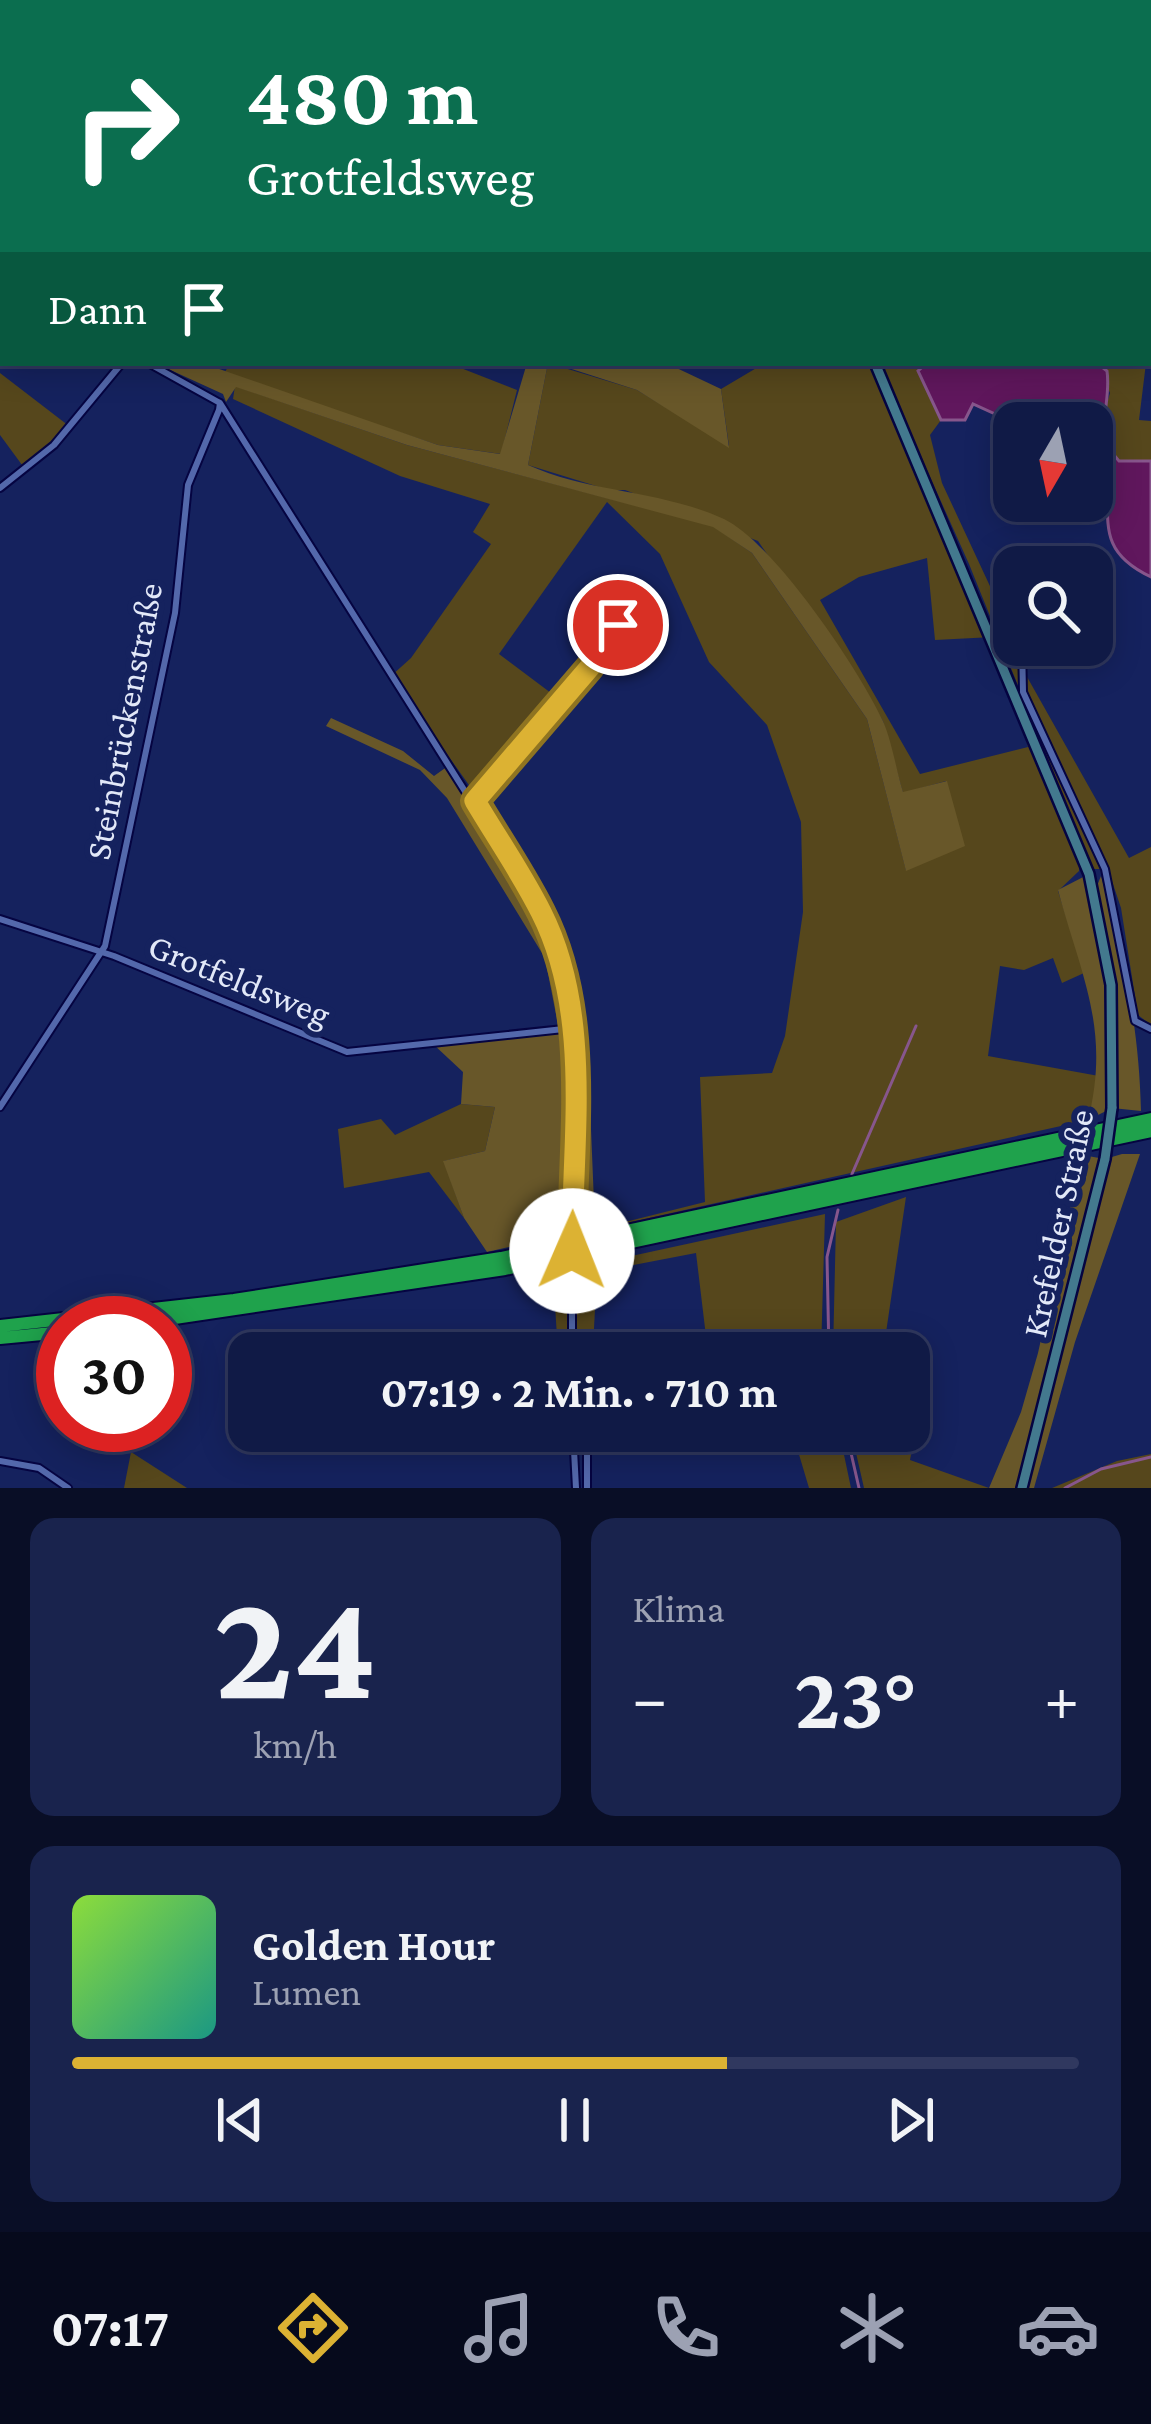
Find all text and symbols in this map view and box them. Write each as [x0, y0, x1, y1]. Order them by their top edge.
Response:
icon: right [48, 48, 204, 204]
text: 480 m [246, 49, 478, 142]
text: Grotfeldsweg [246, 147, 535, 207]
icon: arrive [171, 276, 237, 342]
text: Dann [48, 284, 147, 334]
north arrow [993, 402, 1113, 522]
map controls [993, 402, 1113, 666]
button: search [993, 546, 1113, 666]
pin [567, 574, 669, 676]
street label: Steinbrückenstraße [78, 579, 170, 863]
icon: arrive [585, 592, 651, 658]
street label: Grotfeldsweg [143, 925, 336, 1035]
street label: Krefelder Straße [1014, 1106, 1102, 1341]
position arrow [509, 1188, 635, 1314]
speed limit sign: 30 [36, 1296, 192, 1452]
text: 07:19 · 2 Min. · 710 m [381, 1367, 777, 1417]
text: 24 [213, 1558, 377, 1732]
text: Klima [633, 1587, 725, 1630]
text: 23° [794, 1647, 917, 1747]
text: − [633, 1661, 667, 1734]
text: + [1044, 1661, 1079, 1734]
text: km/h [253, 1723, 337, 1766]
text: Golden Hour [252, 1920, 495, 1970]
text: Lumen [252, 1970, 361, 2013]
icon: previous [207, 2087, 273, 2153]
icon: pause [542, 2087, 608, 2153]
icon: next [878, 2087, 944, 2153]
icon: directions [271, 2286, 355, 2370]
icon: music [457, 2286, 541, 2370]
icon: phone [644, 2286, 728, 2370]
icon: climate [830, 2286, 914, 2370]
icon: car [1016, 2286, 1100, 2370]
text: 07:17 [51, 2298, 169, 2358]

